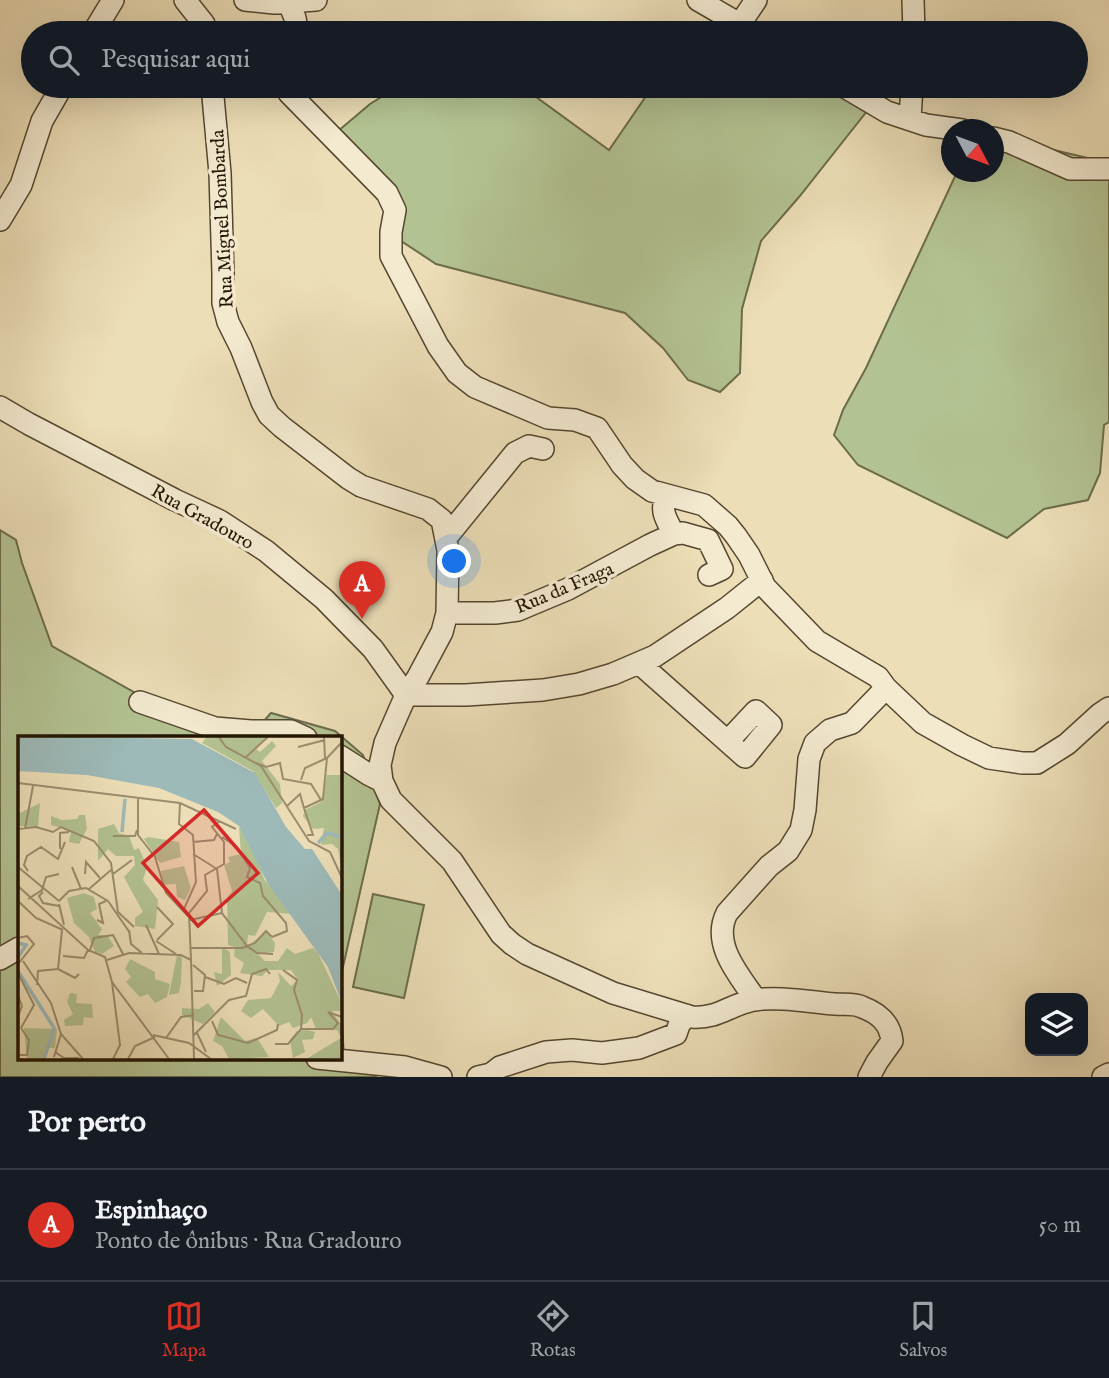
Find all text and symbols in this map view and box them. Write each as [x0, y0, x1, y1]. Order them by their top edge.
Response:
search box [21, 21, 1088, 98]
icon: search [45, 41, 83, 79]
text: Pesquisar aqui [101, 43, 250, 76]
north arrow [941, 119, 1004, 182]
street label: Rua Miguel Bombarda [206, 128, 240, 309]
street label: Rua Gradouro [146, 480, 258, 556]
your location [437, 544, 471, 578]
street label: Rua da Fraga [512, 557, 618, 620]
pin: A [339, 561, 385, 619]
inset map [18, 736, 341, 1060]
map controls [1025, 993, 1088, 1056]
button: layers [1025, 993, 1088, 1056]
text: Por perto [28, 1104, 146, 1142]
text: Espinhaço [95, 1194, 207, 1227]
text: A [43, 1211, 59, 1240]
text: 50 m [1039, 1211, 1081, 1240]
text: Ponto de ônibus · Rua Gradouro [95, 1227, 402, 1256]
tab: Mapa [162, 1297, 206, 1363]
tab: Rotas [530, 1297, 576, 1363]
tab: Salvos [899, 1297, 947, 1363]

